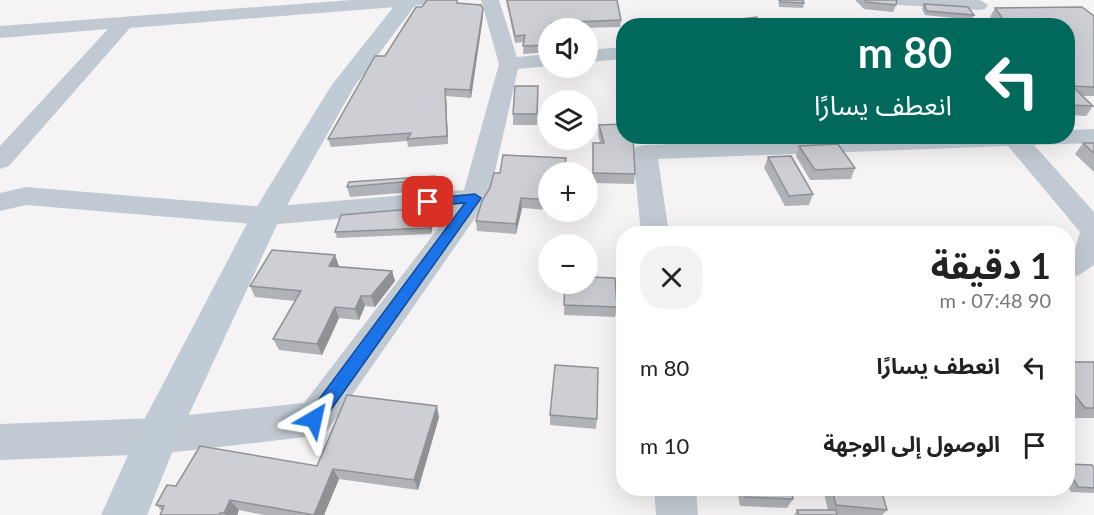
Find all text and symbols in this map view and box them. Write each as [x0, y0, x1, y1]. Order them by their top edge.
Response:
map controls [538, 18, 598, 294]
button: sound [538, 18, 598, 78]
text: 80 m [858, 27, 952, 77]
icon: left [973, 42, 1051, 120]
text: انعطف يسارًا [814, 88, 952, 121]
button: layers [538, 90, 598, 150]
button: + [538, 162, 598, 222]
pin [402, 176, 453, 227]
icon: arrive [411, 185, 444, 218]
button: − [538, 234, 598, 294]
text: 1 دقيقة [931, 243, 1051, 287]
button: close [640, 246, 703, 309]
text: 90 m · 07:48 [939, 288, 1051, 312]
icon: left [1018, 351, 1051, 384]
text: انعطف يسارًا [876, 352, 1000, 379]
text: 80 m [640, 354, 689, 381]
position arrow [282, 387, 346, 451]
icon: arrive [1018, 429, 1051, 462]
text: الوصول إلى الوجهة [823, 430, 1000, 457]
text: 10 m [640, 432, 689, 459]

